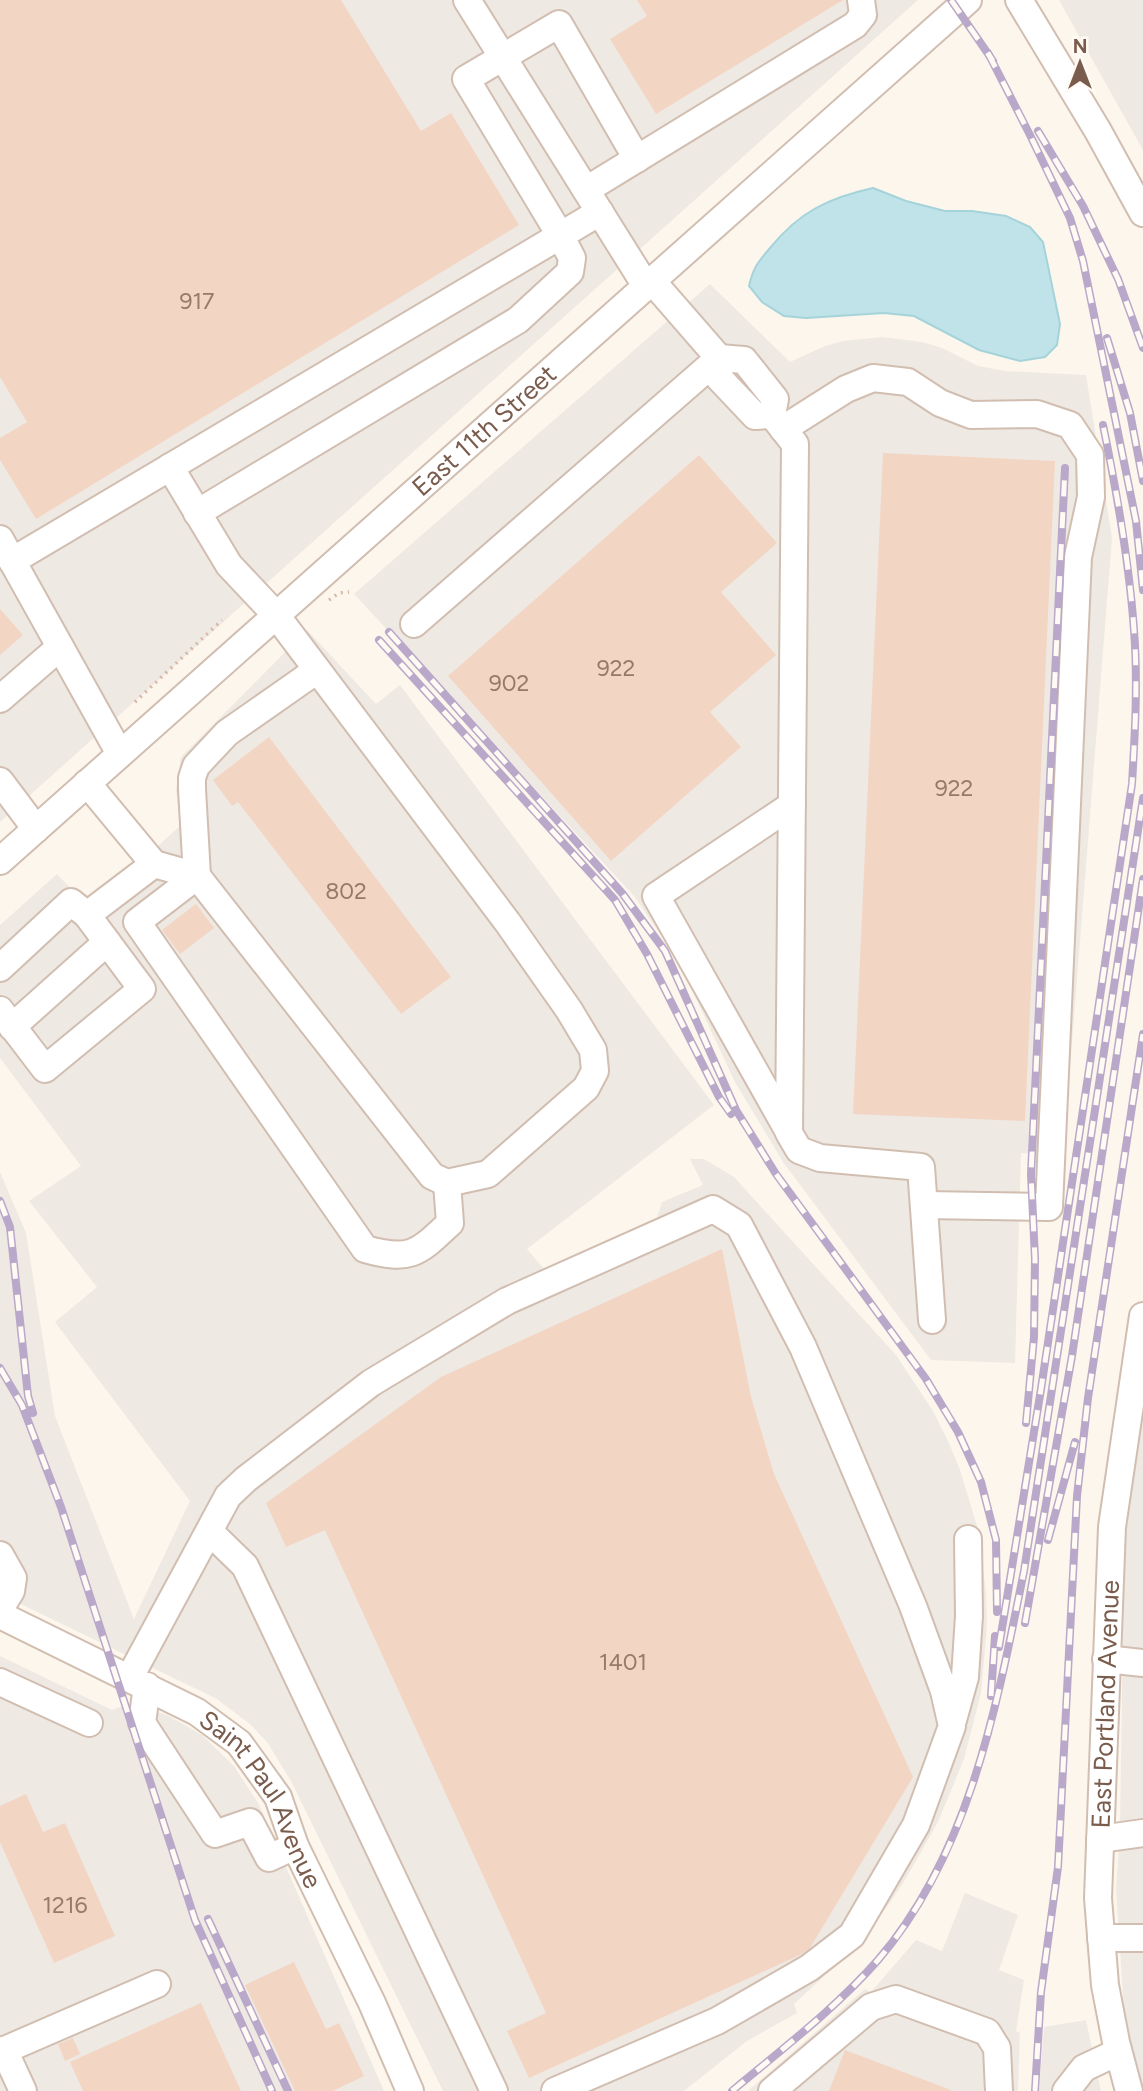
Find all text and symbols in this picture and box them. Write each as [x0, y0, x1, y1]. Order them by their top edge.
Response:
north arrow [1045, 28, 1115, 98]
text: N [1073, 35, 1087, 58]
house number: 917 [180, 287, 214, 315]
street label: East 11th Street [405, 358, 563, 503]
house number: 922 [597, 654, 635, 682]
house number: 902 [489, 669, 529, 697]
house number: 922 [935, 774, 973, 802]
house number: 802 [325, 877, 367, 905]
street label: East Portland Avenue [1085, 1579, 1126, 1829]
house number: 1401 [599, 1648, 647, 1676]
street label: Saint Paul Avenue [193, 1703, 329, 1894]
house number: 1216 [43, 1891, 87, 1919]

